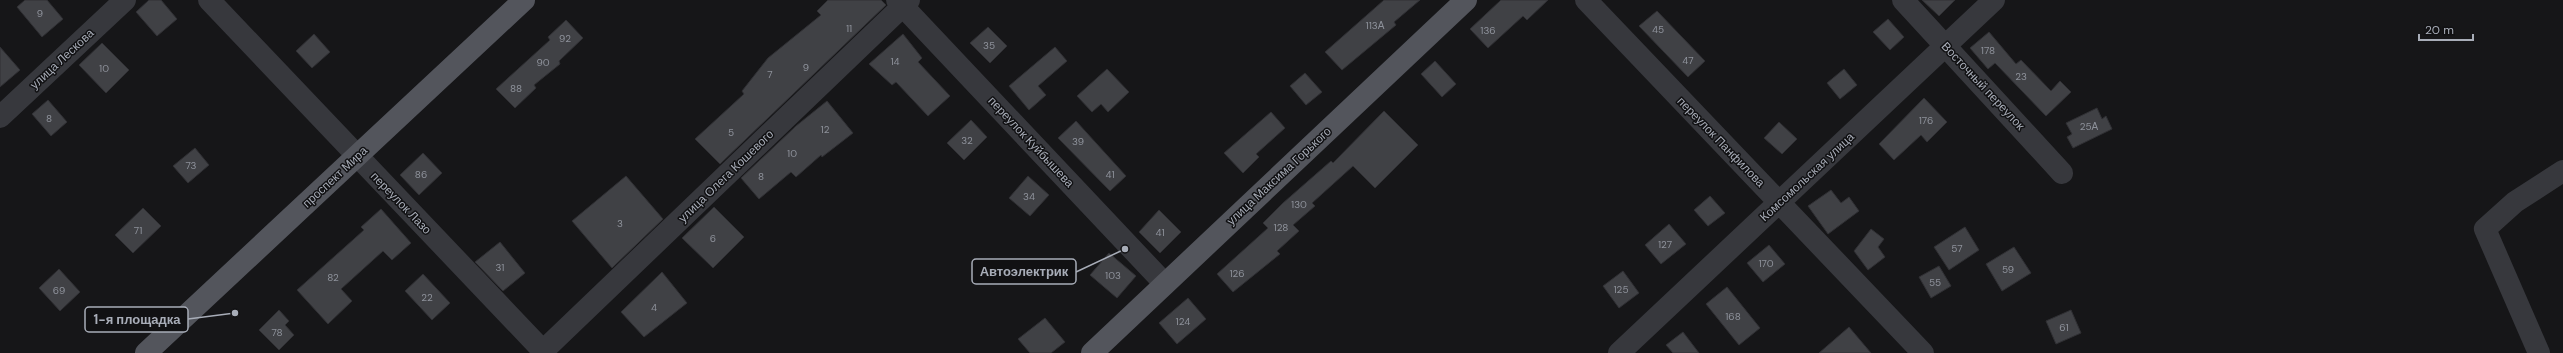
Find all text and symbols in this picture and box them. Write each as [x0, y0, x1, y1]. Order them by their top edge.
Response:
house number: 9 [37, 7, 43, 20]
scale bar [2419, 16, 2473, 42]
house number: 113А [1366, 19, 1385, 32]
house number: 11 [846, 22, 852, 35]
text: 20 m [2425, 22, 2454, 38]
house number: 45 [1652, 23, 1664, 36]
house number: 136 [1480, 24, 1496, 37]
street label: улица Лескова [27, 25, 98, 93]
house number: 92 [559, 32, 571, 45]
street label: Восточный переулок [1938, 38, 2029, 134]
house number: 35 [983, 39, 995, 52]
house number: 178 [1981, 44, 1995, 57]
house number: 47 [1682, 54, 1694, 67]
house number: 14 [890, 55, 900, 68]
house number: 90 [536, 56, 550, 69]
house number: 9 [803, 61, 809, 74]
house number: 10 [99, 62, 109, 75]
house number: 7 [767, 68, 773, 81]
house number: 23 [2015, 70, 2027, 83]
house number: 88 [510, 82, 522, 95]
street label: переулок Куйбышева [985, 93, 1078, 191]
street label: переулок Панфилова [1674, 93, 1769, 191]
house number: 8 [46, 112, 52, 125]
house number: 176 [1919, 114, 1933, 127]
house number: 25А [2080, 120, 2099, 133]
house number: 12 [821, 123, 830, 136]
street label: улица Максима Горького [1223, 123, 1335, 229]
street label: улица Олега Кошевого [675, 126, 777, 226]
house number: 5 [728, 126, 734, 139]
street label: Комсомольская улица [1756, 129, 1858, 225]
house number: 32 [961, 134, 973, 147]
house number: 39 [1072, 135, 1084, 148]
street label: проспект Мира [299, 143, 371, 211]
house number: 10 [787, 147, 797, 160]
house number: 73 [186, 159, 197, 172]
street label: переулок Лазо [367, 168, 435, 238]
house number: 86 [415, 168, 427, 181]
house number: 41 [1105, 168, 1115, 181]
house number: 8 [758, 170, 764, 183]
house number: 34 [1023, 190, 1035, 203]
house number: 130 [1291, 198, 1307, 211]
house number: 3 [617, 217, 623, 230]
house number: 128 [1274, 221, 1288, 234]
house number: 71 [134, 224, 142, 237]
house number: 41 [1155, 226, 1165, 239]
house number: 6 [710, 232, 716, 245]
house number: 127 [1658, 238, 1672, 251]
house number: 57 [1951, 242, 1963, 255]
house number: 170 [1758, 257, 1774, 270]
callout: Автоэлектрик [972, 259, 1076, 284]
house number: 31 [496, 261, 504, 274]
text: Автоэлектрик [980, 263, 1069, 280]
house number: 59 [2002, 263, 2014, 276]
house number: 126 [1229, 267, 1245, 280]
house number: 103 [1105, 269, 1121, 282]
house number: 82 [327, 271, 339, 284]
house number: 55 [1929, 276, 1941, 289]
house number: 125 [1614, 283, 1628, 296]
house number: 69 [53, 284, 65, 297]
house number: 22 [421, 291, 433, 304]
house number: 4 [651, 301, 657, 314]
callout: 1-я площадка [85, 307, 188, 332]
house number: 168 [1725, 310, 1741, 323]
text: 1-я площадка [93, 311, 181, 328]
house number: 124 [1176, 315, 1190, 328]
house number: 61 [2059, 321, 2069, 334]
house number: 78 [271, 326, 283, 339]

